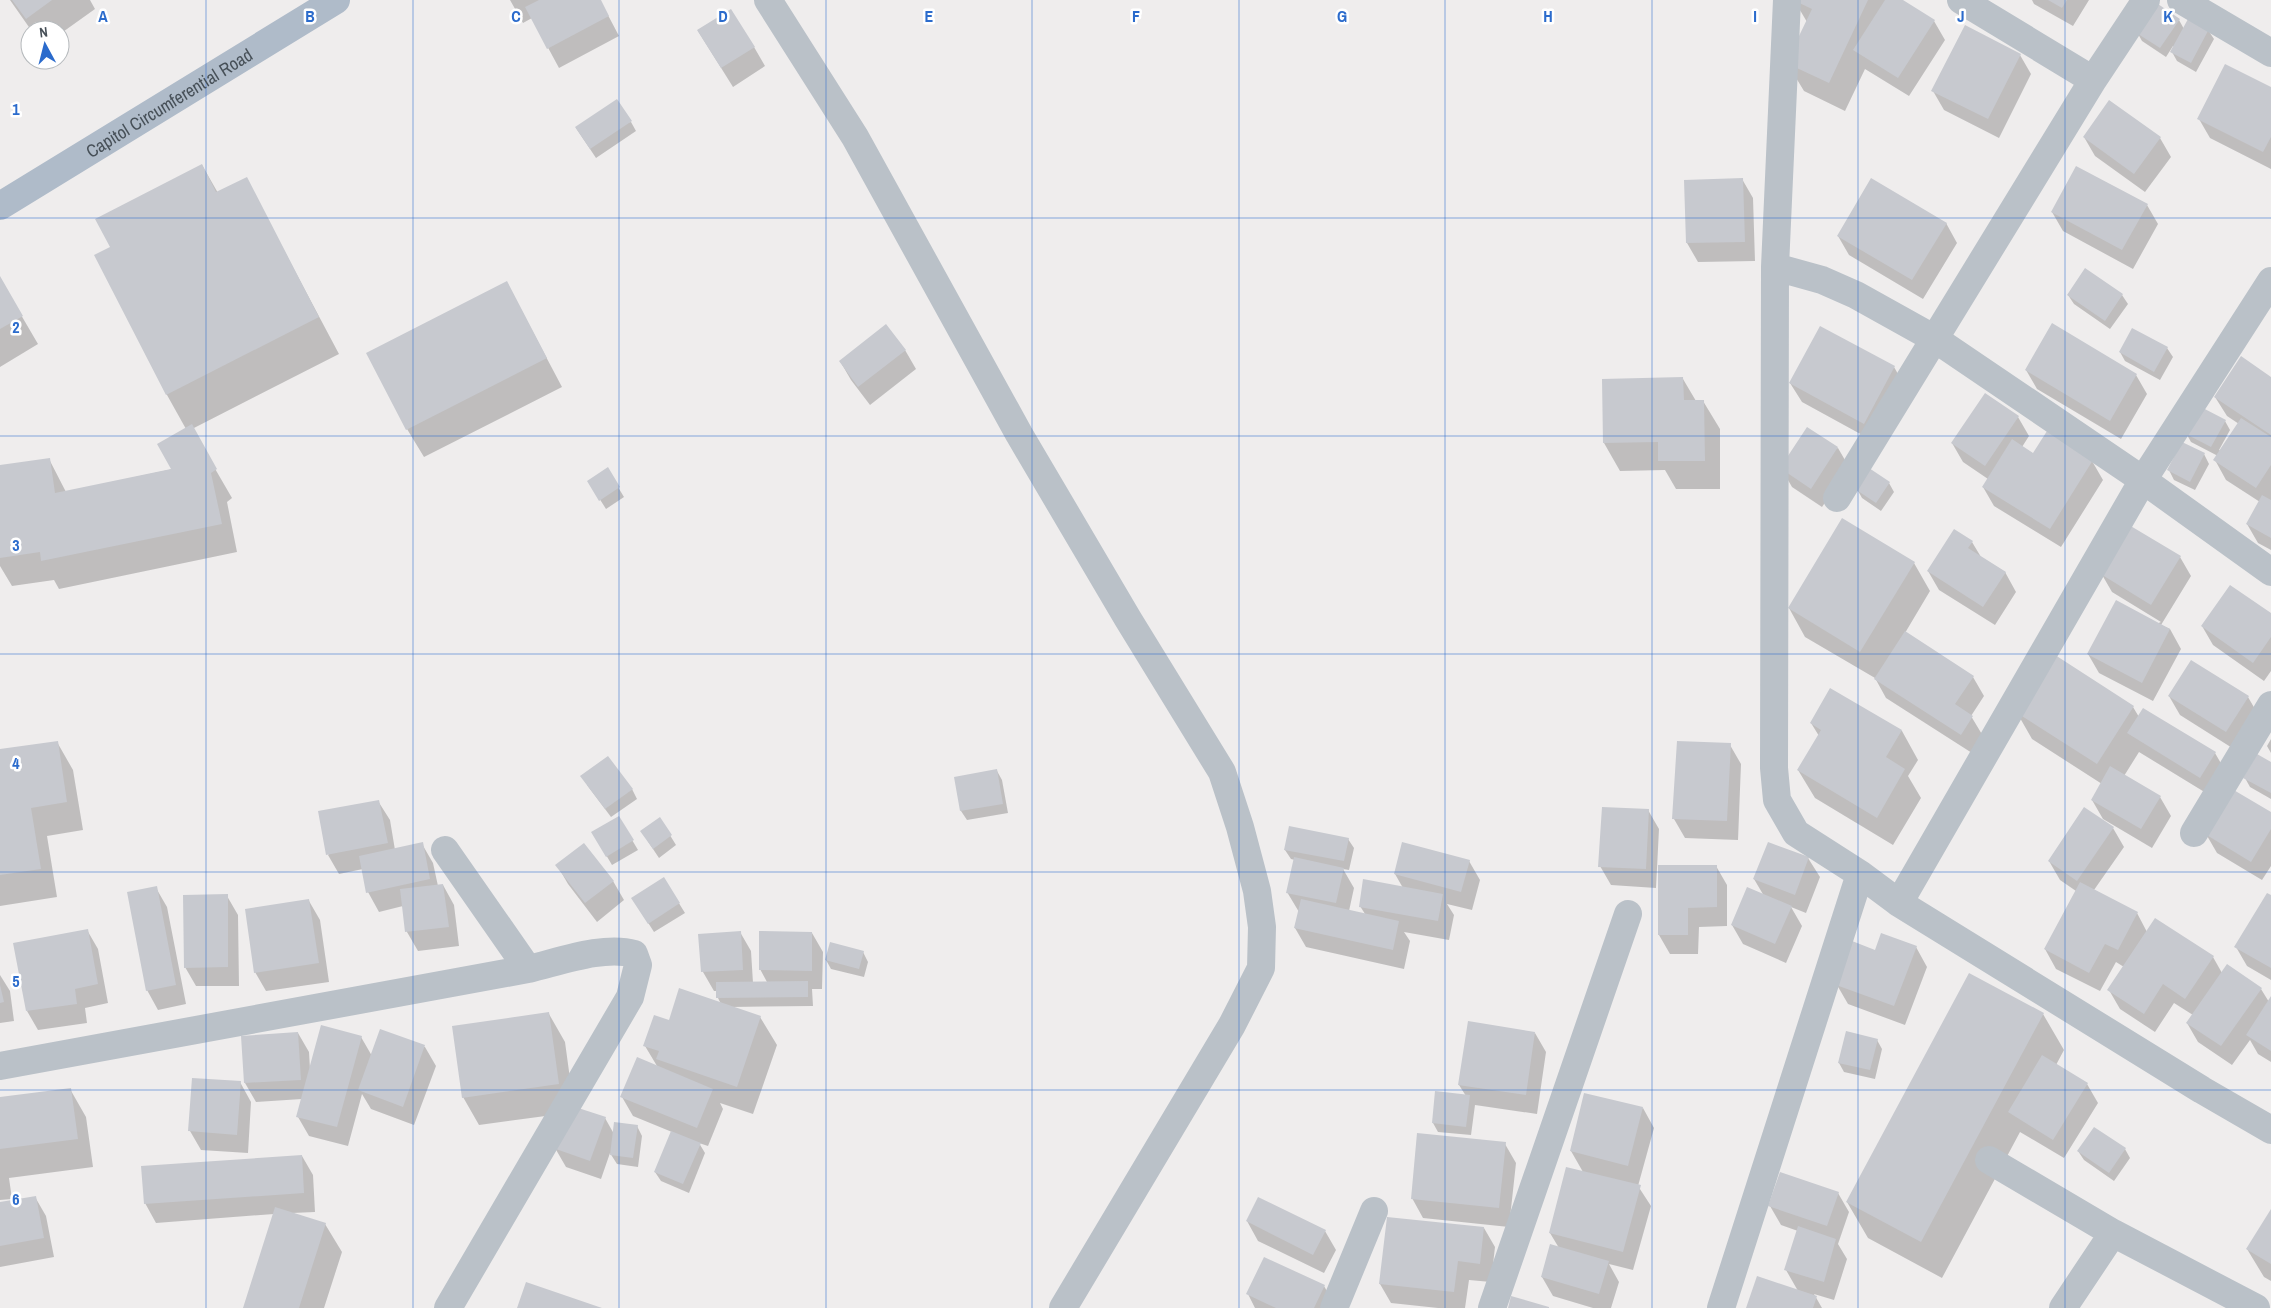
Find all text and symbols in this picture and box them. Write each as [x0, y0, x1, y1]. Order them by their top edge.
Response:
text: A [98, 5, 108, 27]
text: B [305, 5, 315, 27]
text: C [511, 5, 521, 27]
text: D [718, 5, 728, 27]
text: E [925, 5, 934, 27]
text: F [1132, 5, 1140, 27]
text: G [1337, 5, 1347, 27]
text: H [1543, 5, 1553, 27]
text: I [1753, 5, 1757, 27]
text: J [1957, 5, 1965, 27]
text: K [2163, 5, 2173, 27]
north arrow [20, 20, 70, 70]
text: N [38, 23, 49, 42]
street label: Capitol Circumferential Road [81, 42, 257, 163]
text: 1 [12, 98, 20, 120]
text: 2 [12, 316, 20, 338]
text: 3 [12, 534, 20, 556]
text: 4 [12, 752, 20, 774]
text: 5 [12, 970, 20, 992]
text: 6 [12, 1188, 20, 1210]

